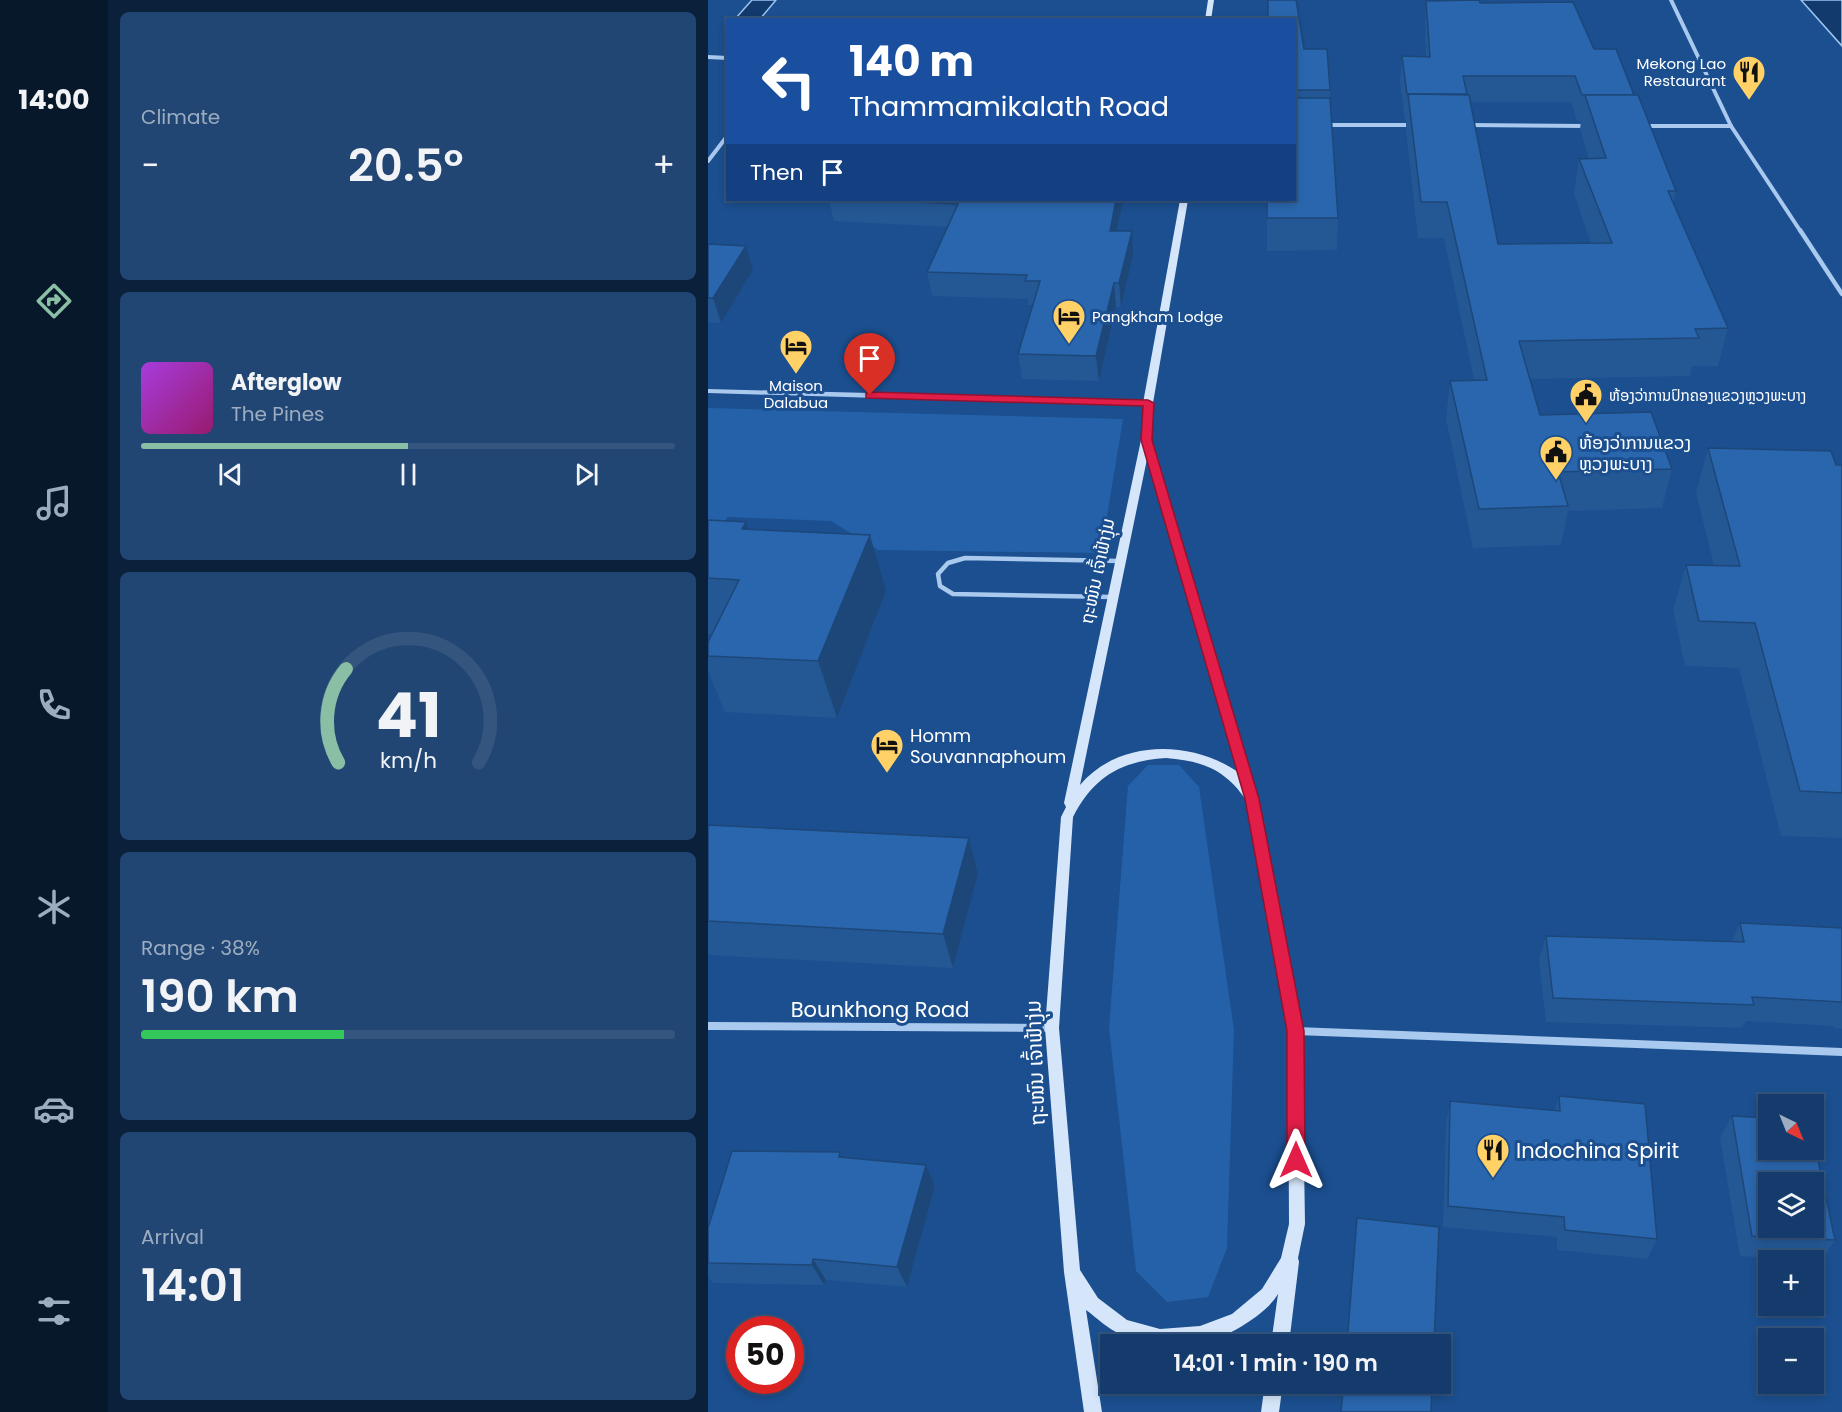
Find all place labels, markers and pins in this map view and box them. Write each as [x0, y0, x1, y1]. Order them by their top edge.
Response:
place label: Mekong Lao Restaurant [1636, 53, 1726, 91]
restaurant icon: Mekong Lao Restaurant [1731, 54, 1767, 101]
hotel icon: Pangkham Lodge [1051, 298, 1087, 345]
place label: Pangkham Lodge [1092, 306, 1223, 327]
hotel icon: Maison Dalabua [778, 328, 814, 375]
pin [844, 333, 895, 395]
place label: Maison Dalabua [764, 375, 828, 413]
public building icon: ຫ້ອງວ່າການປົກຄອງແຂວງຫຼວງພະບາງ [1568, 377, 1604, 424]
place label: ຫ້ອງວ່າການປົກຄອງແຂວງຫຼວງພະບາງ [1609, 385, 1806, 406]
place label: ຫ້ອງວ່າການແຂວງ ຫຼວງພະບາງ [1579, 430, 1691, 476]
public building icon: ຫ້ອງວ່າການແຂວງ ຫຼວງພະບາງ [1538, 434, 1574, 481]
place label: Homm Souvannaphoum [910, 723, 1066, 769]
hotel icon: Homm Souvannaphoum [869, 727, 905, 774]
restaurant icon: Indochina Spirit [1475, 1132, 1511, 1179]
place label: Indochina Spirit [1516, 1136, 1679, 1165]

